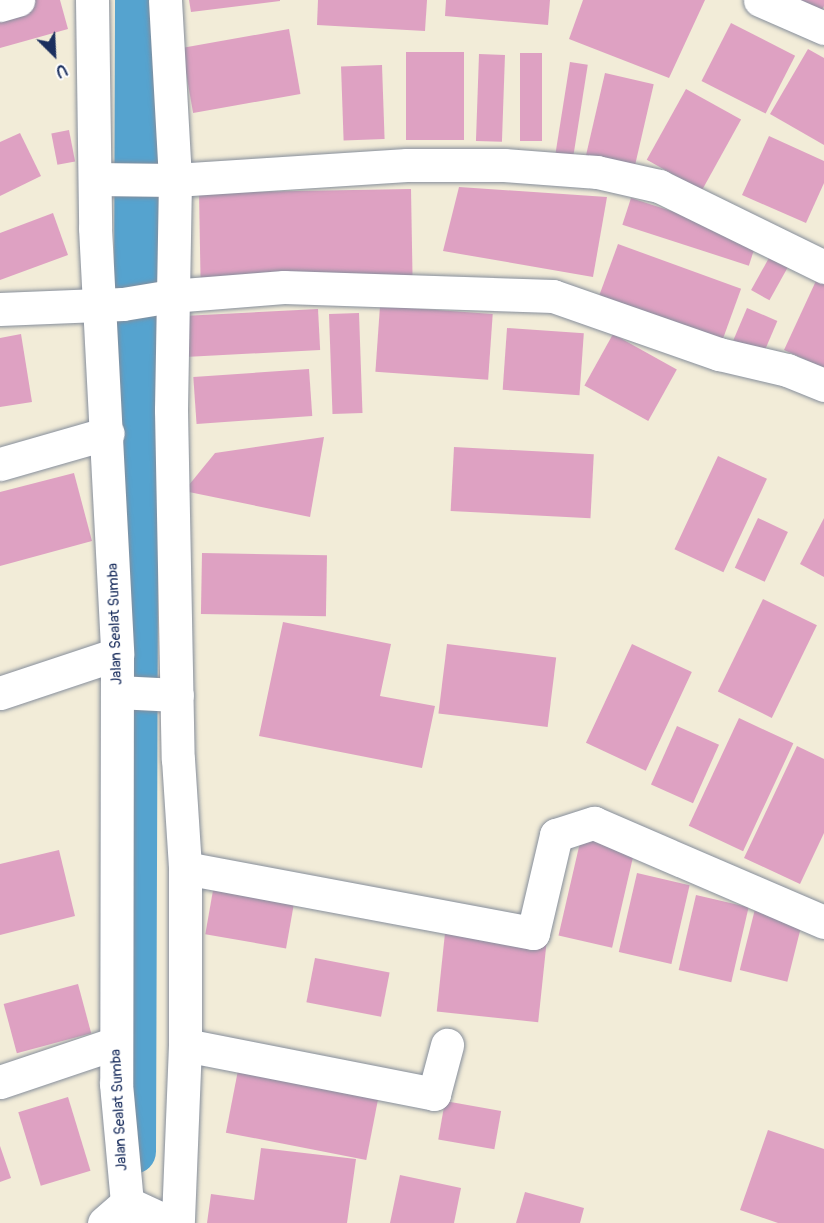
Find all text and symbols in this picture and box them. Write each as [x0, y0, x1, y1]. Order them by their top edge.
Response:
north arrow [24, 24, 84, 84]
text: U [52, 59, 70, 82]
street label: Jalan Sealat Sumba [104, 563, 126, 685]
street label: Jalan Sealat Sumba [107, 1049, 131, 1171]

